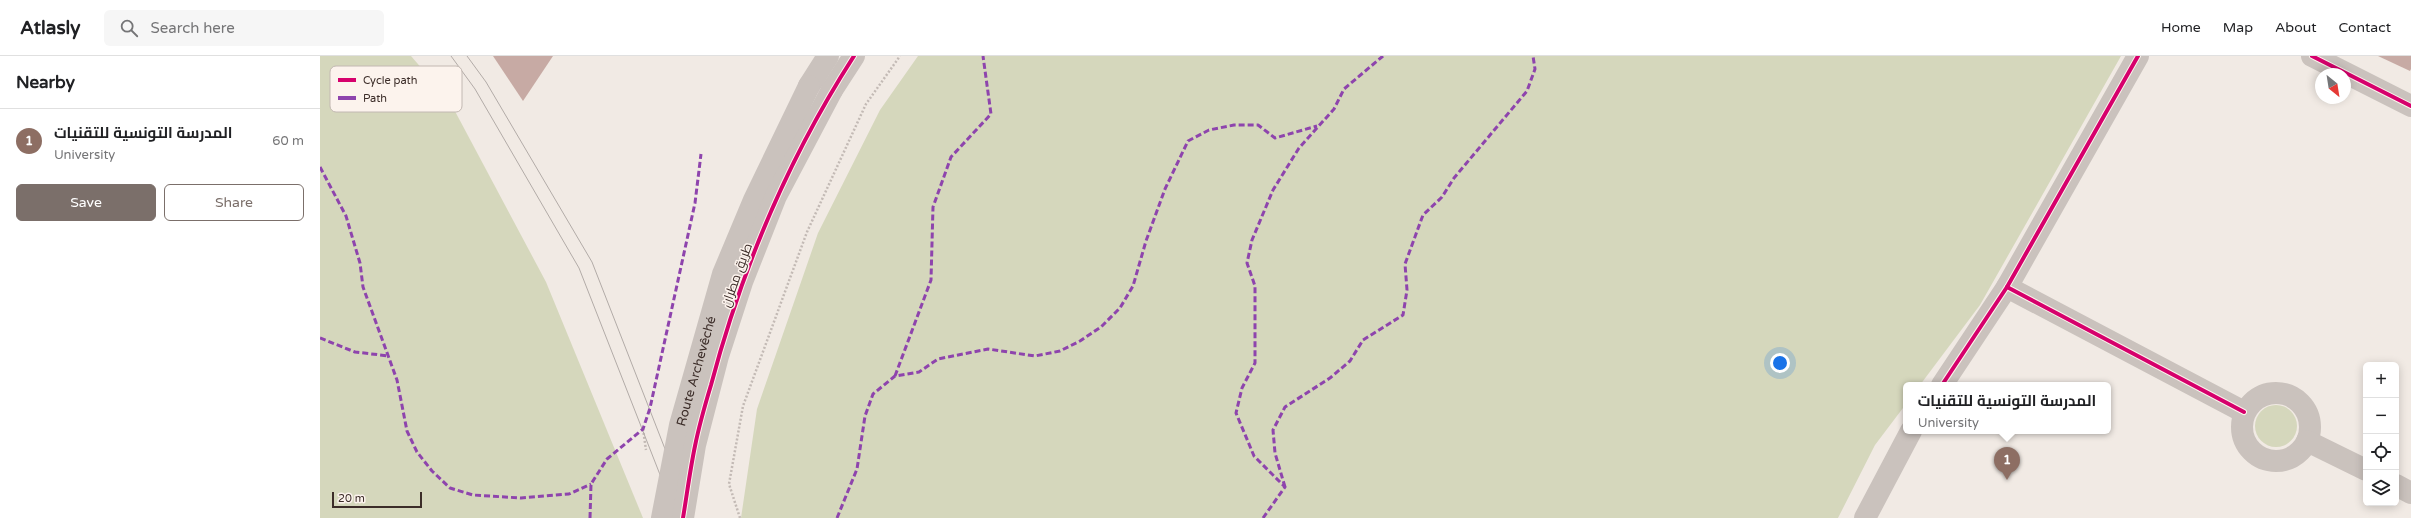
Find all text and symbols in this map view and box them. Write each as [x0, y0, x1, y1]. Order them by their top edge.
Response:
search box [104, 10, 384, 46]
text: Atlasly [20, 17, 80, 39]
icon: search [118, 17, 140, 39]
text: Search here [150, 19, 235, 37]
text: Home [2161, 19, 2201, 36]
text: Map [2223, 19, 2253, 36]
text: About [2275, 19, 2317, 36]
text: Contact [2339, 19, 2391, 36]
legend [330, 66, 462, 112]
north arrow [2315, 68, 2351, 104]
text: Nearby [16, 72, 75, 93]
text: Cycle path [363, 74, 418, 87]
text: Path [363, 92, 387, 105]
text: المدرسة التونسية للتقنيات [54, 124, 232, 142]
text: 1 [25, 133, 33, 149]
text: 60 m [272, 133, 304, 149]
text: University [54, 147, 115, 163]
button: Save [16, 184, 156, 221]
button: Share [164, 184, 304, 221]
street label: طريق مطران [718, 241, 756, 310]
street label: Route Archevêché [673, 314, 720, 428]
your location [1770, 353, 1790, 373]
map controls [2363, 362, 2399, 506]
button: + [2363, 362, 2399, 398]
popup [1903, 382, 2111, 434]
text: المدرسة التونسية للتقنيات [1918, 392, 2096, 410]
button: − [2363, 398, 2399, 434]
text: University [1918, 415, 1979, 431]
button: locate [2363, 434, 2399, 470]
pin: 1 [1994, 447, 2020, 480]
button: layers [2363, 470, 2399, 506]
scale bar [332, 490, 422, 509]
text: 20 m [338, 492, 365, 505]

